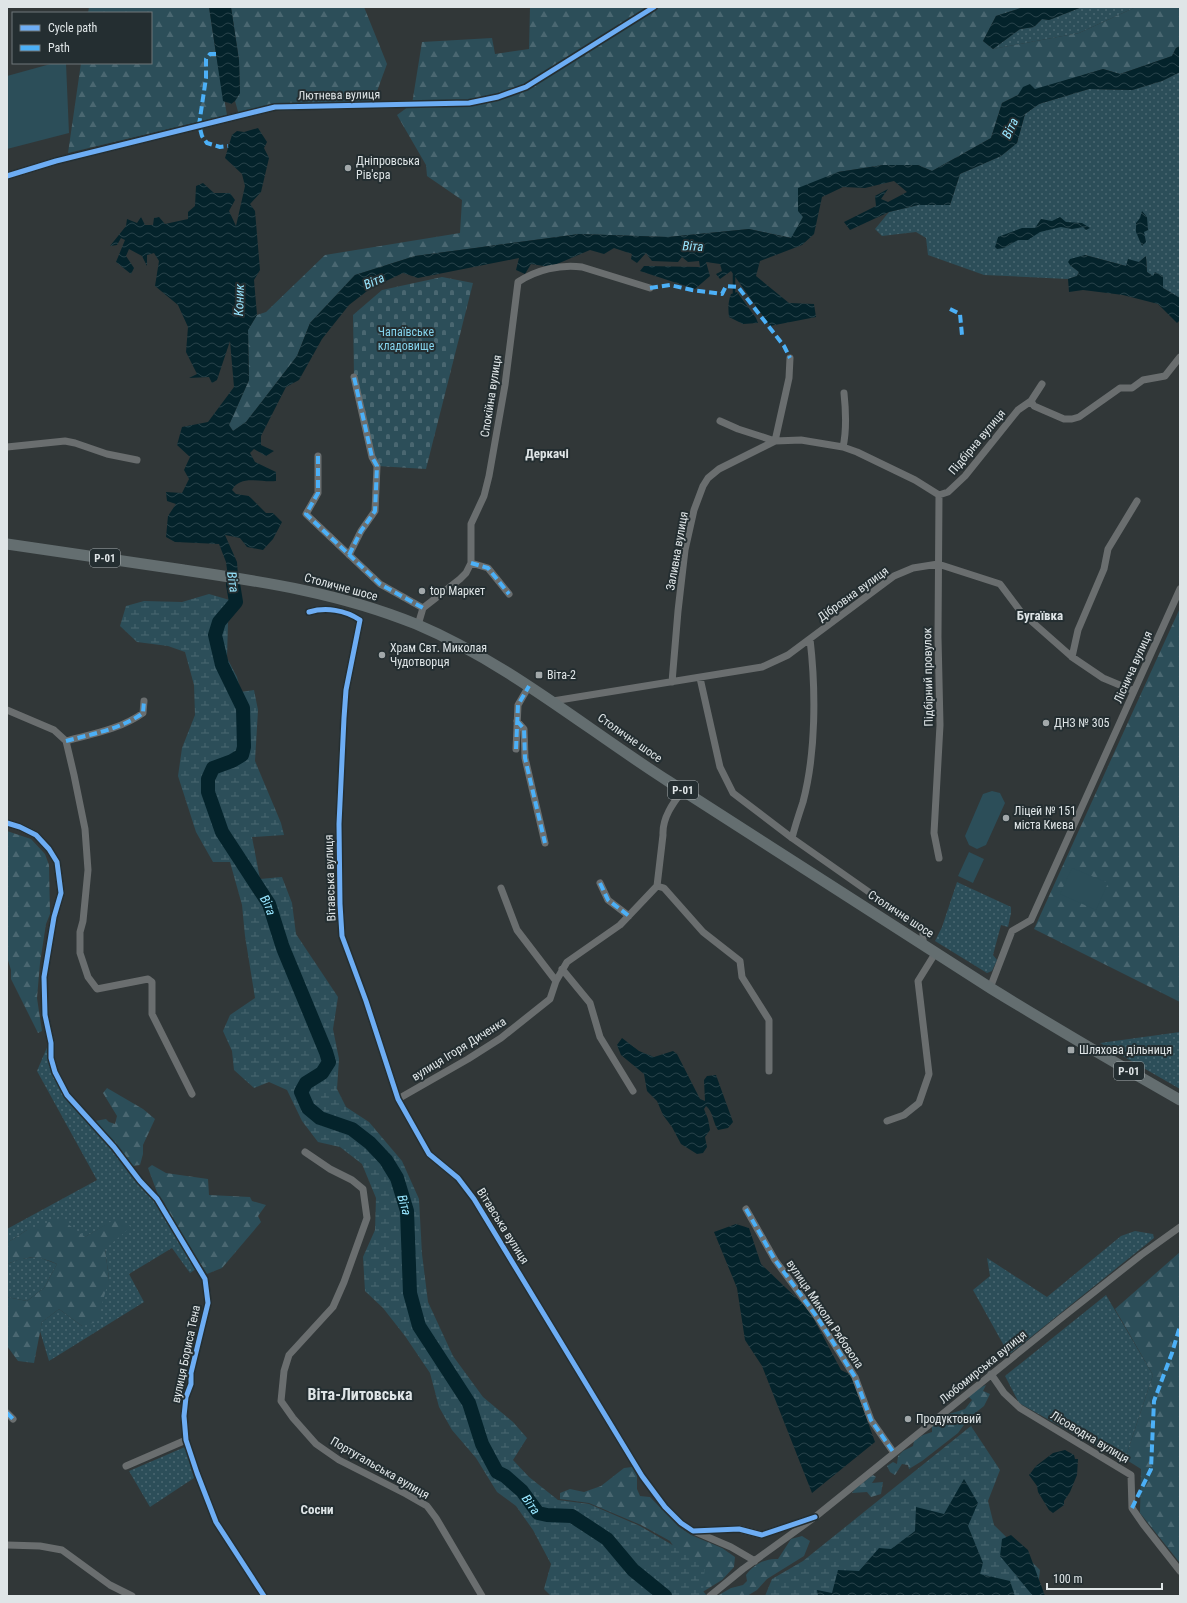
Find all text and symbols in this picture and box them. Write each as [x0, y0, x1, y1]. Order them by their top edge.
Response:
legend [12, 12, 152, 64]
text: Cycle path [48, 21, 98, 35]
text: Path [48, 41, 70, 55]
street label: Лютнева вулиця [298, 87, 380, 103]
water label: Віта [999, 115, 1021, 141]
place label: Дніпровська Рів'єра [356, 154, 420, 182]
marker: Дніпровська Рів'єра [343, 163, 353, 173]
water label: Віта [682, 238, 704, 254]
water label: Віта [361, 270, 387, 292]
water label: Коник [231, 283, 247, 316]
park label: Чапаївське кладовище [378, 325, 435, 353]
street label: Спокійна вулиця [478, 354, 504, 438]
street label: Підбірна вулиця [946, 407, 1008, 477]
district label: Деркачі [525, 446, 569, 461]
street label: Заливна вулиця [663, 510, 691, 592]
road number: Р-01 [90, 549, 120, 567]
street label: Дібровна вулиця [815, 564, 891, 624]
street label: Столичне шосе [303, 570, 380, 604]
water label: Віта [224, 571, 242, 593]
place label: top Маркет [430, 584, 485, 598]
marker: top Маркет [417, 586, 427, 596]
district label: Бугаївка [1017, 608, 1063, 623]
street label: Підбірний провулок [920, 627, 936, 727]
street label: Ліснича вулиця [1111, 629, 1155, 705]
place label: Храм Свт. Миколая Чудотворця [390, 641, 487, 669]
marker: Храм Свт. Миколая Чудотворця [377, 650, 387, 660]
place label: Віта-2 [547, 668, 576, 682]
marker: Віта-2 [534, 670, 544, 680]
street label: Столичне шосе [595, 711, 665, 766]
place label: ДНЗ № 305 [1054, 716, 1110, 730]
marker: ДНЗ № 305 [1041, 718, 1051, 728]
road number: Р-01 [668, 781, 698, 799]
place label: Ліцей № 151 міста Києва [1014, 804, 1076, 832]
marker: Ліцей № 151 міста Києва [1001, 813, 1011, 823]
street label: Вітавська вулиця [321, 834, 339, 922]
street label: Столичне шосе [865, 888, 937, 941]
water label: Віта [257, 892, 280, 917]
street label: вулиця Ігоря Диченка [409, 1014, 509, 1084]
place label: Шляхова дільниця [1079, 1043, 1172, 1057]
marker: Шляхова дільниця [1066, 1045, 1076, 1055]
road number: Р-01 [1114, 1062, 1144, 1080]
street label: Вітавська вулиця [474, 1185, 532, 1267]
water label: Віта [395, 1193, 415, 1215]
street label: вулиця Миколи Рябовола [783, 1257, 867, 1371]
street label: вулиця Бориса Тена [169, 1304, 203, 1404]
street label: Любомирська вулиця [937, 1328, 1029, 1406]
district label: Віта-Литовська [307, 1385, 413, 1404]
street label: Лісоводна вулиця [1048, 1408, 1132, 1466]
place label: Продуктовий [916, 1412, 981, 1426]
marker: Продуктовий [903, 1414, 913, 1424]
street label: Португальська вулиця [328, 1434, 432, 1502]
water label: Віта [519, 1491, 544, 1517]
district label: Сосни [301, 1502, 333, 1517]
scale bar [1047, 1565, 1162, 1591]
text: 100 m [1053, 1572, 1083, 1586]

